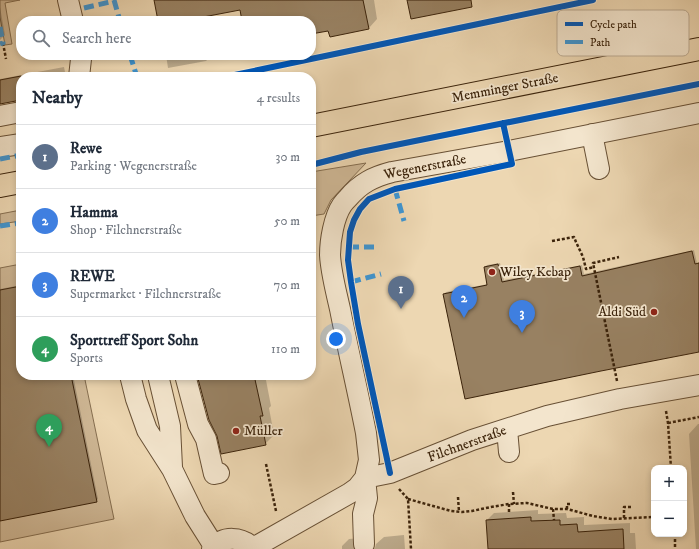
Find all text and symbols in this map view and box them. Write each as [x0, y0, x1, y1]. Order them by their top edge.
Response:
legend [557, 10, 689, 56]
search box [16, 16, 316, 60]
text: Cycle path [590, 18, 637, 32]
icon: search [30, 27, 52, 49]
text: Search here [62, 29, 131, 48]
text: Path [590, 36, 611, 50]
street label: Memminger Straße [450, 69, 560, 107]
text: Nearby [32, 87, 82, 109]
text: 4 results [257, 90, 300, 106]
text: Rewe [70, 139, 102, 158]
text: 1 [43, 149, 47, 165]
text: 30 m [276, 149, 300, 165]
street label: Wegenerstraße [381, 150, 468, 184]
text: Parking · Wegenerstraße [70, 158, 197, 174]
text: Hamma [70, 203, 118, 222]
text: 2 [42, 213, 48, 229]
text: 50 m [274, 213, 300, 229]
text: Shop · Filchnerstraße [70, 222, 182, 238]
place label: Wiley Kebap [499, 263, 571, 281]
text: REWE [70, 267, 115, 286]
marker: Wiley Kebap [487, 267, 497, 277]
pin: 1 [388, 276, 414, 309]
text: 3 [43, 277, 47, 293]
text: 70 m [274, 277, 300, 293]
pin: 2 [451, 285, 477, 318]
text: Supermarket · Filchnerstraße [70, 286, 221, 302]
pin: 3 [509, 300, 535, 333]
place label: Aldi Süd [598, 303, 646, 321]
marker: Aldi Süd [649, 307, 659, 317]
your location [326, 329, 346, 349]
text: Sporttreff Sport Sohn [70, 331, 198, 350]
text: 4 [41, 341, 49, 357]
text: 110 m [271, 341, 300, 357]
text: Sports [70, 350, 103, 366]
pin: 4 [36, 414, 62, 447]
street label: Filchnerstraße [425, 421, 509, 467]
place label: Müller [244, 422, 284, 440]
marker: Müller [231, 426, 241, 436]
map controls [651, 465, 687, 537]
button: + [651, 465, 687, 501]
button: − [651, 501, 687, 537]

